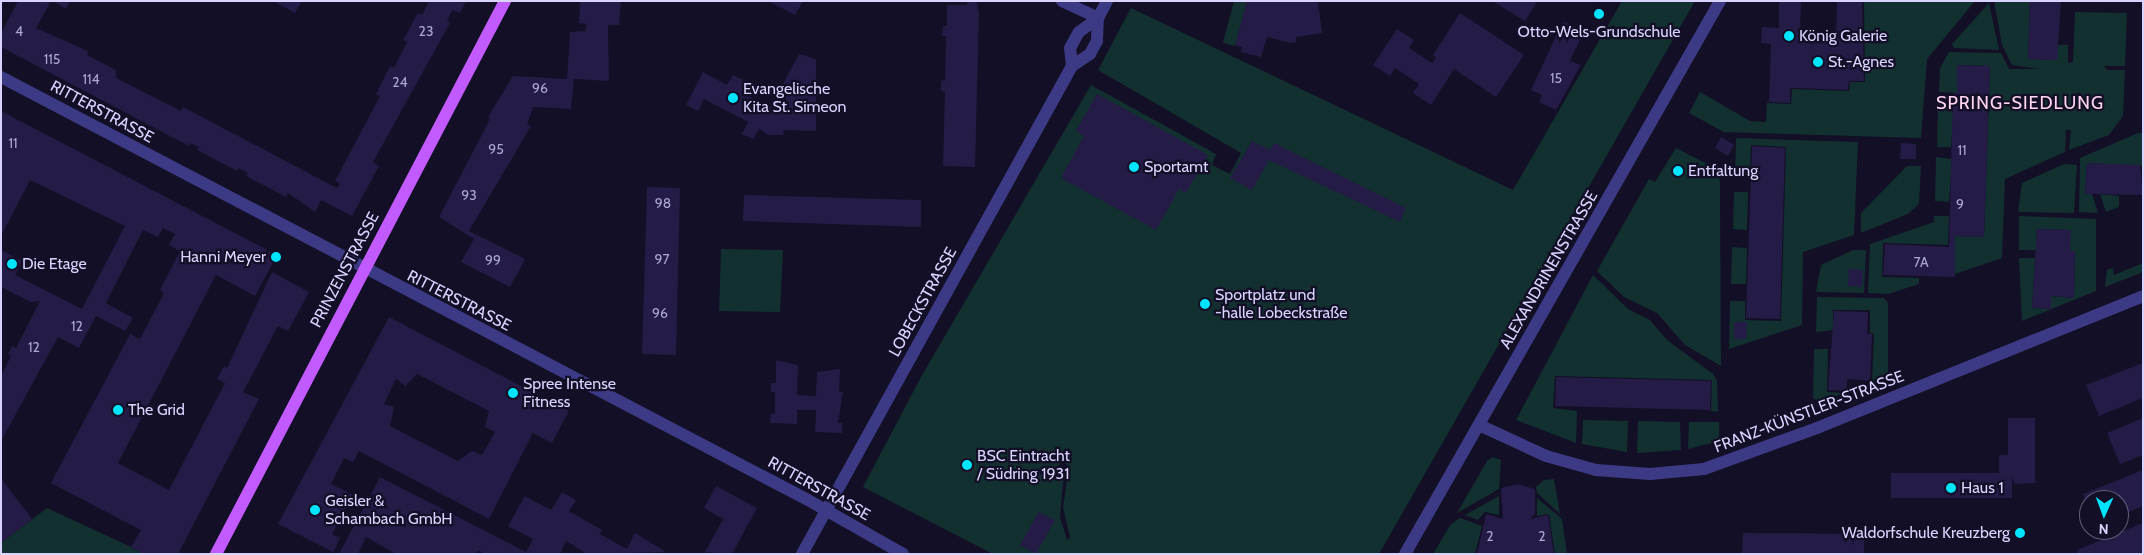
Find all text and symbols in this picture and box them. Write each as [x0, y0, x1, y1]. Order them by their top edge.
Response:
marker: Otto-Wels-Grundschule [1593, 8, 1605, 20]
place label: Otto-Wels-Grundschule [1517, 22, 1681, 42]
house number: 4 [15, 23, 23, 39]
house number: 23 [419, 23, 433, 39]
place label: König Galerie [1799, 26, 1887, 46]
marker: König Galerie [1783, 30, 1795, 42]
house number: 115 [44, 51, 60, 67]
place label: St.-Agnes [1828, 52, 1894, 72]
marker: St.-Agnes [1812, 56, 1824, 68]
house number: 15 [1550, 70, 1562, 86]
house number: 114 [82, 71, 100, 87]
house number: 24 [392, 74, 408, 90]
street label: RITTERSTRASSE [47, 77, 157, 147]
place label: Evangelische Kita St. Simeon [743, 79, 847, 117]
house number: 96 [532, 80, 548, 96]
marker: Evangelische Kita St. Simeon [727, 92, 739, 104]
district label: SPRING-SIEDLUNG [1934, 92, 2106, 114]
house number: 11 [8, 135, 18, 151]
house number: 95 [488, 141, 504, 157]
house number: 11 [1957, 142, 1967, 158]
place label: Sportamt [1144, 157, 1208, 177]
marker: Sportamt [1128, 161, 1140, 173]
place label: Entfaltung [1688, 161, 1758, 181]
marker: Entfaltung [1672, 165, 1684, 177]
house number: 93 [461, 187, 477, 203]
street label: ALEXANDRINENSTRASSE [1496, 188, 1602, 352]
house number: 98 [655, 195, 671, 211]
house number: 9 [1956, 196, 1964, 212]
street label: PRINZENSTRASSE [306, 209, 384, 331]
street label: LOBECKSTRASSE [885, 244, 961, 360]
place label: Hanni Meyer [180, 247, 266, 267]
marker: Hanni Meyer [270, 251, 282, 263]
house number: 97 [655, 251, 669, 267]
house number: 99 [485, 252, 501, 268]
place label: Die Etage [22, 254, 87, 274]
house number: 7A [1913, 254, 1929, 270]
marker: Die Etage [6, 258, 18, 270]
street label: RITTERSTRASSE [404, 267, 514, 335]
place label: Sportplatz und -halle Lobeckstraße [1215, 285, 1348, 323]
marker: Sportplatz und -halle Lobeckstraße [1199, 298, 1211, 310]
house number: 96 [652, 305, 668, 321]
house number: 12 [71, 318, 83, 334]
house number: 12 [28, 339, 40, 355]
street label: FRANZ-KÜNSTLER-STRASSE [1711, 367, 1907, 457]
place label: Spree Intense Fitness [523, 374, 616, 412]
marker: Spree Intense Fitness [507, 387, 519, 399]
place label: The Grid [128, 400, 185, 420]
marker: The Grid [112, 404, 124, 416]
place label: BSC Eintracht / Südring 1931 [977, 446, 1070, 484]
street label: RITTERSTRASSE [764, 453, 874, 525]
marker: BSC Eintracht / Südring 1931 [961, 459, 973, 471]
place label: Haus 1 [1961, 478, 2004, 498]
marker: Haus 1 [1945, 482, 1957, 494]
north arrow [2079, 490, 2129, 540]
place label: Geisler & Schambach GmbH [325, 491, 453, 529]
marker: Geisler & Schambach GmbH [309, 504, 321, 516]
text: N [2098, 520, 2109, 538]
place label: Waldorfschule Kreuzberg [1842, 523, 2010, 543]
marker: Waldorfschule Kreuzberg [2014, 527, 2026, 539]
house number: 2 [1486, 528, 1494, 544]
house number: 2 [1538, 528, 1546, 544]

